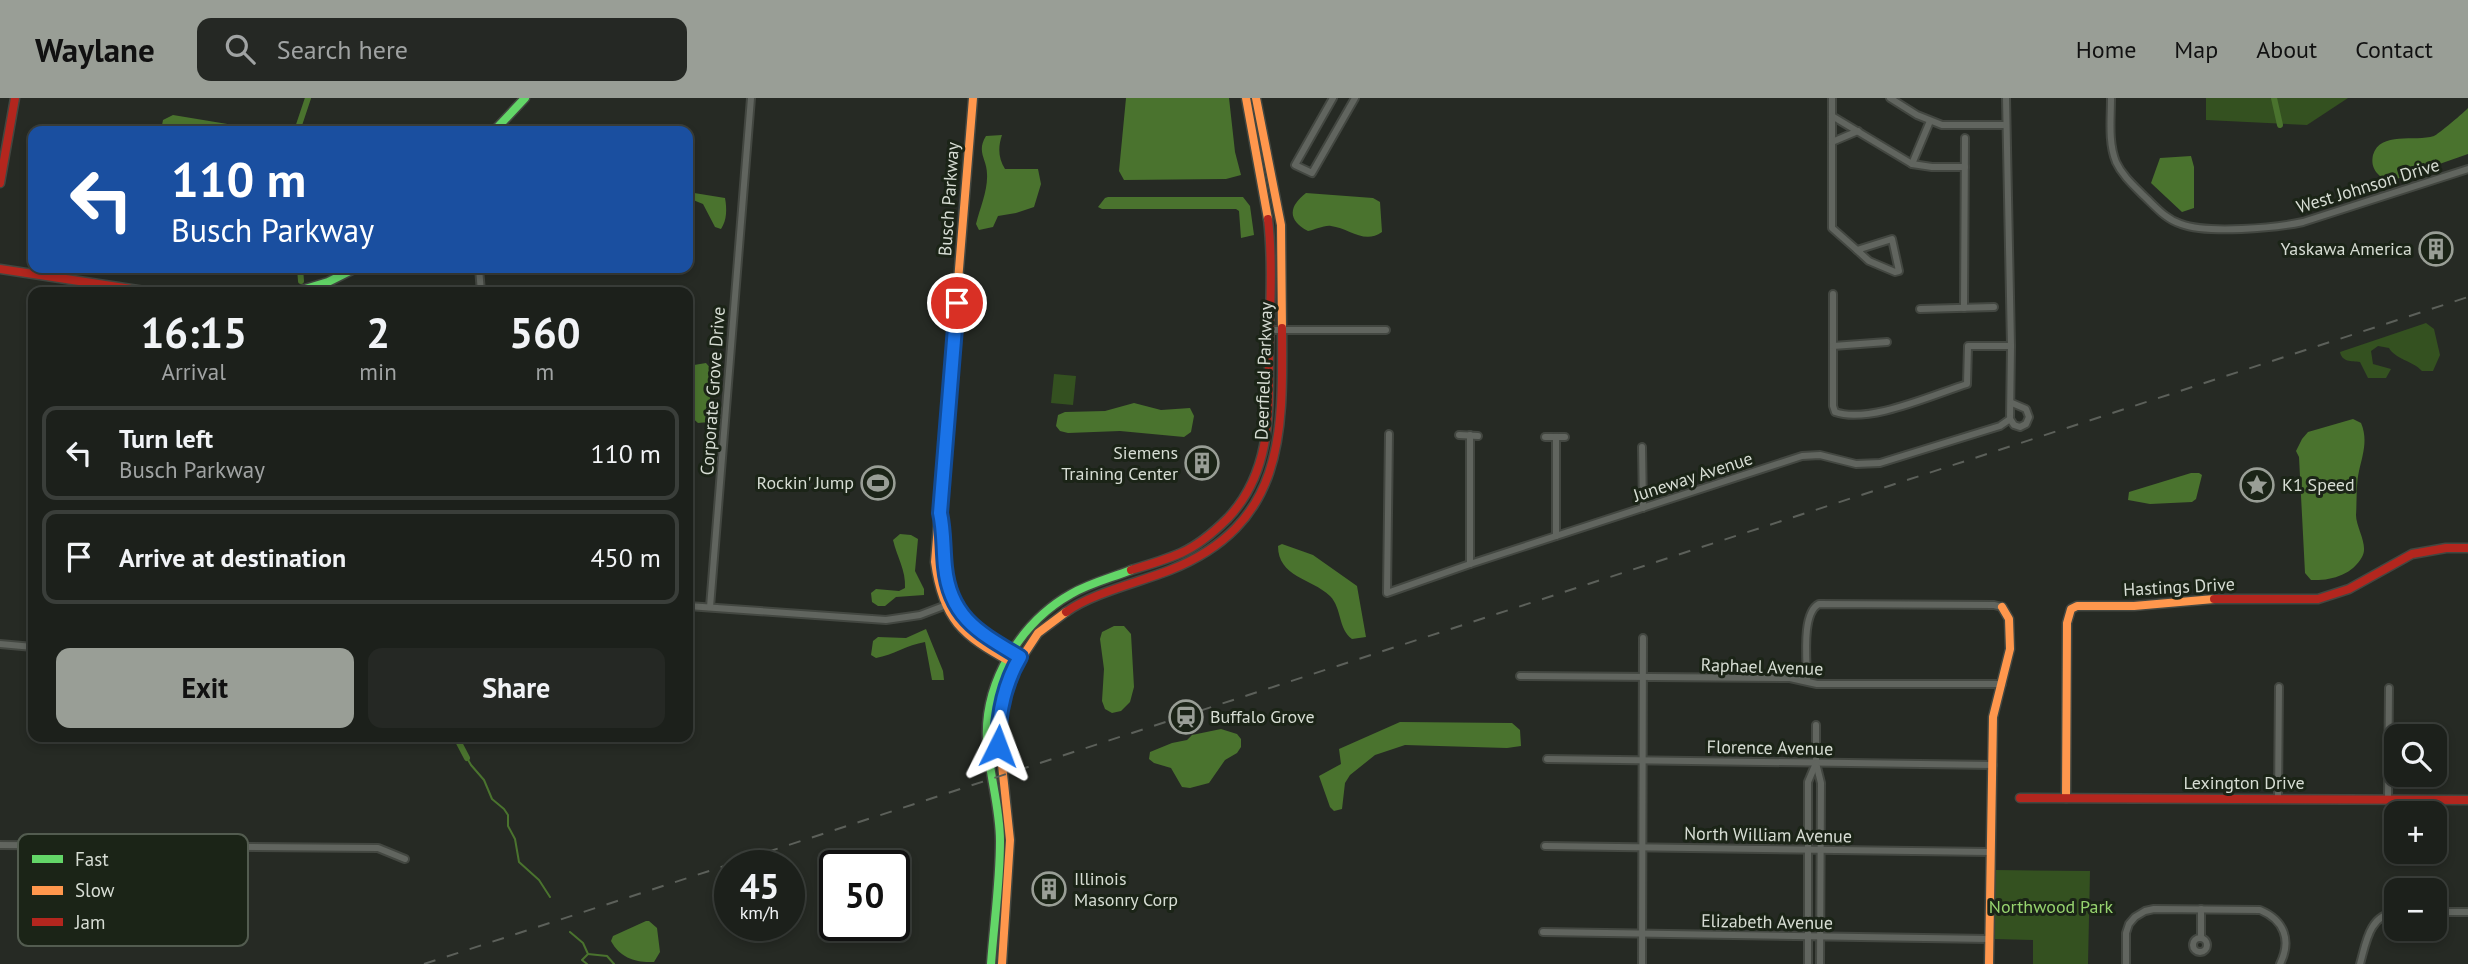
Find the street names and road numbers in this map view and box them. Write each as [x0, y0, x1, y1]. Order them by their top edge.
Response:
street label: Busch Parkway [933, 141, 964, 257]
street label: West Johnson Drive [2293, 153, 2442, 218]
street label: Deerfield Parkway [1250, 301, 1277, 440]
street label: Corporate Grove Drive [695, 306, 730, 476]
street label: Juneway Avenue [1629, 446, 1755, 507]
street label: Hastings Drive [2123, 572, 2235, 601]
street label: Raphael Avenue [1700, 653, 1824, 680]
street label: Florence Avenue [1707, 735, 1834, 760]
street label: Lexington Drive [2183, 771, 2305, 794]
street label: North William Avenue [1684, 822, 1852, 847]
street label: Elizabeth Avenue [1701, 909, 1833, 934]

